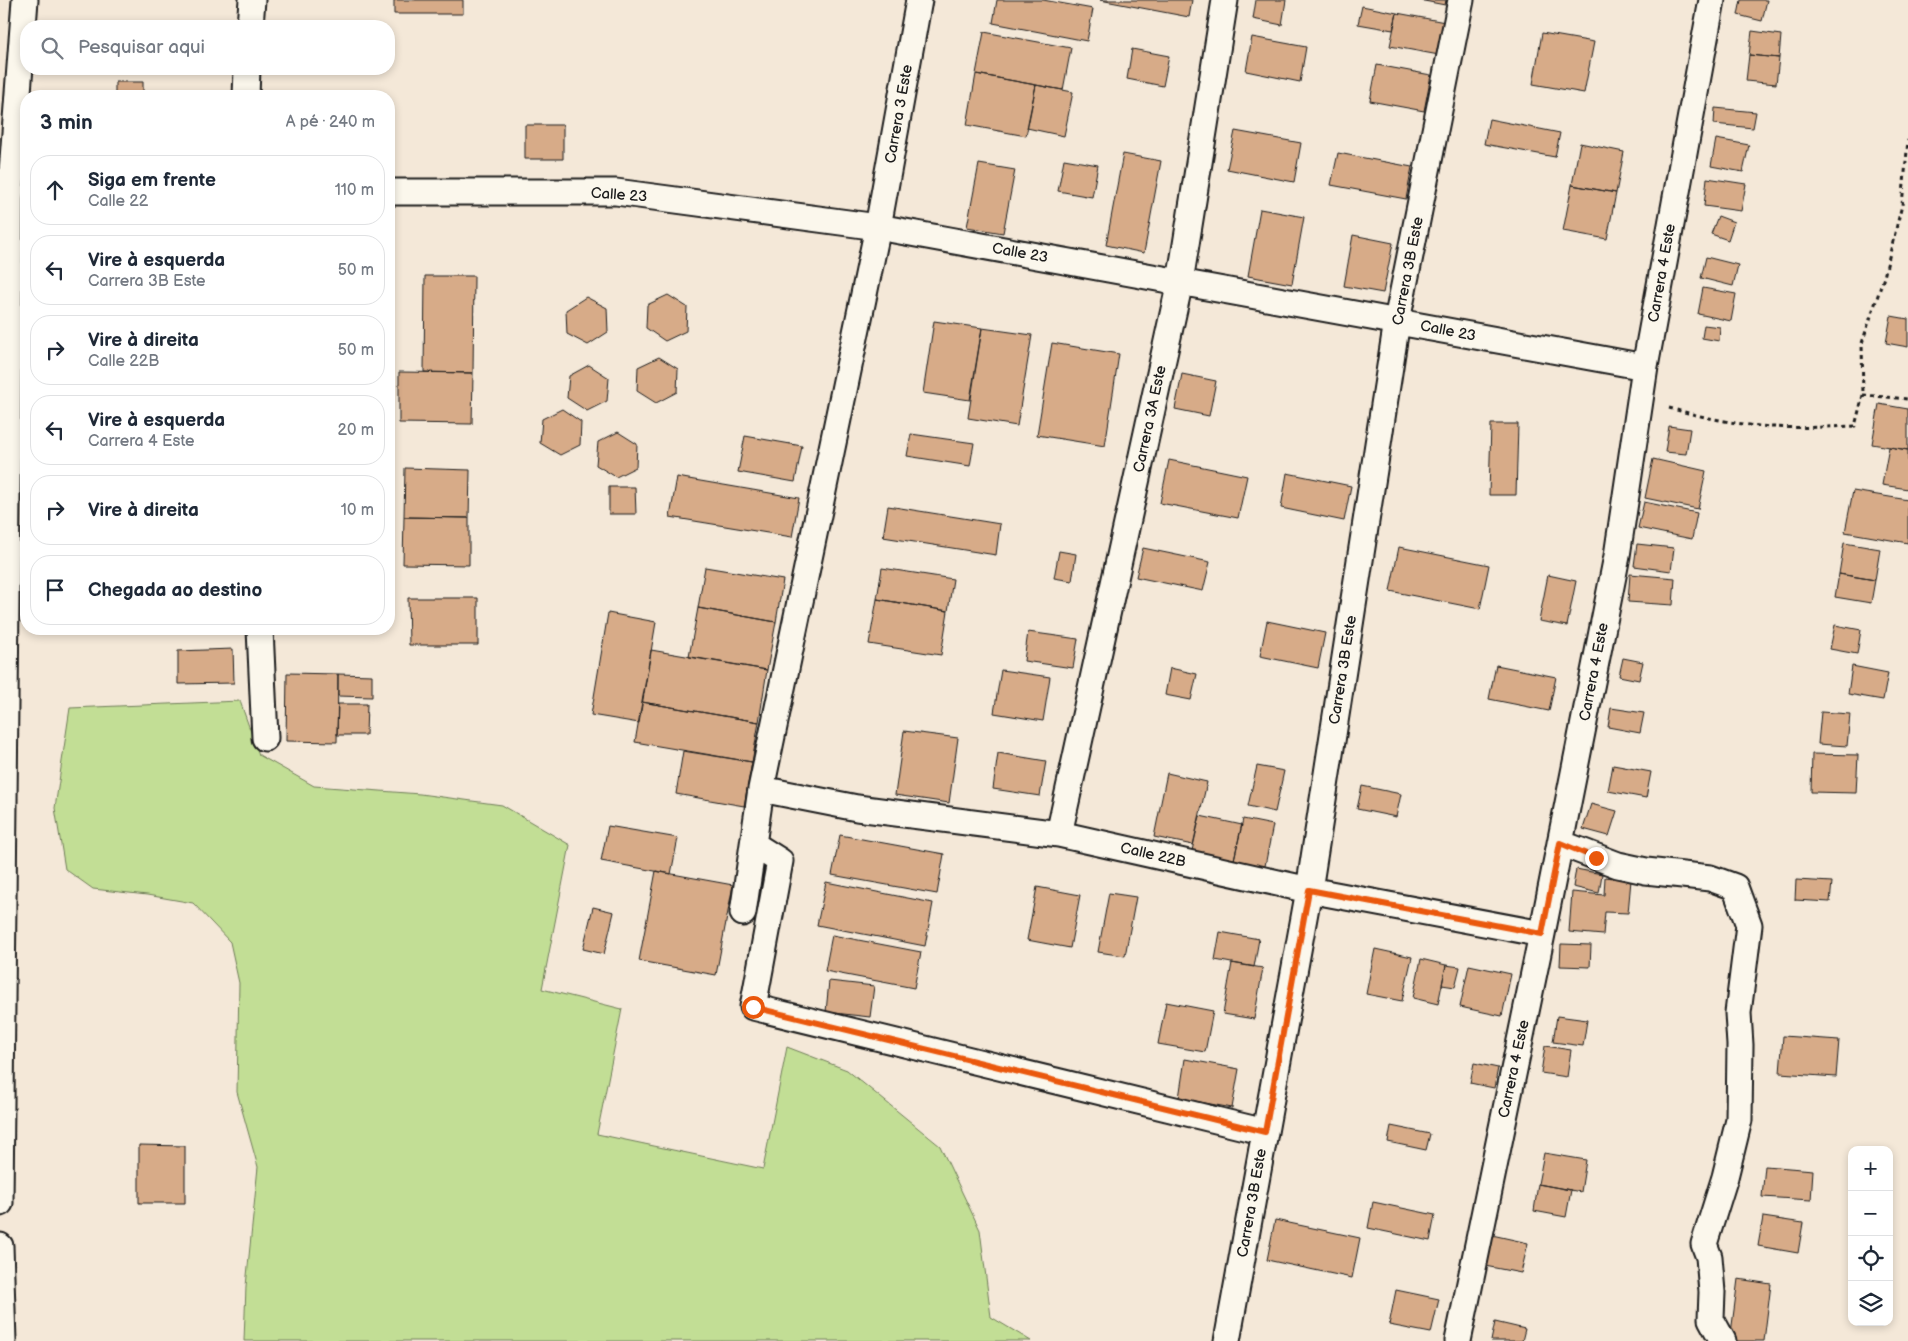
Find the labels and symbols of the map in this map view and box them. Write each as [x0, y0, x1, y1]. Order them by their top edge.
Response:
street label: Carrera 3 Este [881, 63, 917, 165]
street label: Calle 23 [590, 184, 648, 206]
street label: Carrera 3B Este [1388, 215, 1428, 327]
street label: Carrera 4 Este [1644, 222, 1680, 324]
street label: Calle 23 [991, 239, 1049, 267]
street label: Calle 23 [1418, 316, 1478, 346]
street label: Carrera 3A Este [1129, 364, 1171, 474]
street label: Carrera 3B Este [1325, 614, 1361, 726]
street label: Carrera 4 Este [1575, 621, 1613, 723]
street label: Calle 22B [1118, 838, 1188, 872]
route end [1585, 847, 1608, 870]
route start [742, 996, 765, 1019]
street label: Carrera 4 Este [1494, 1018, 1534, 1120]
street label: Carrera 3B Este [1233, 1147, 1271, 1259]

